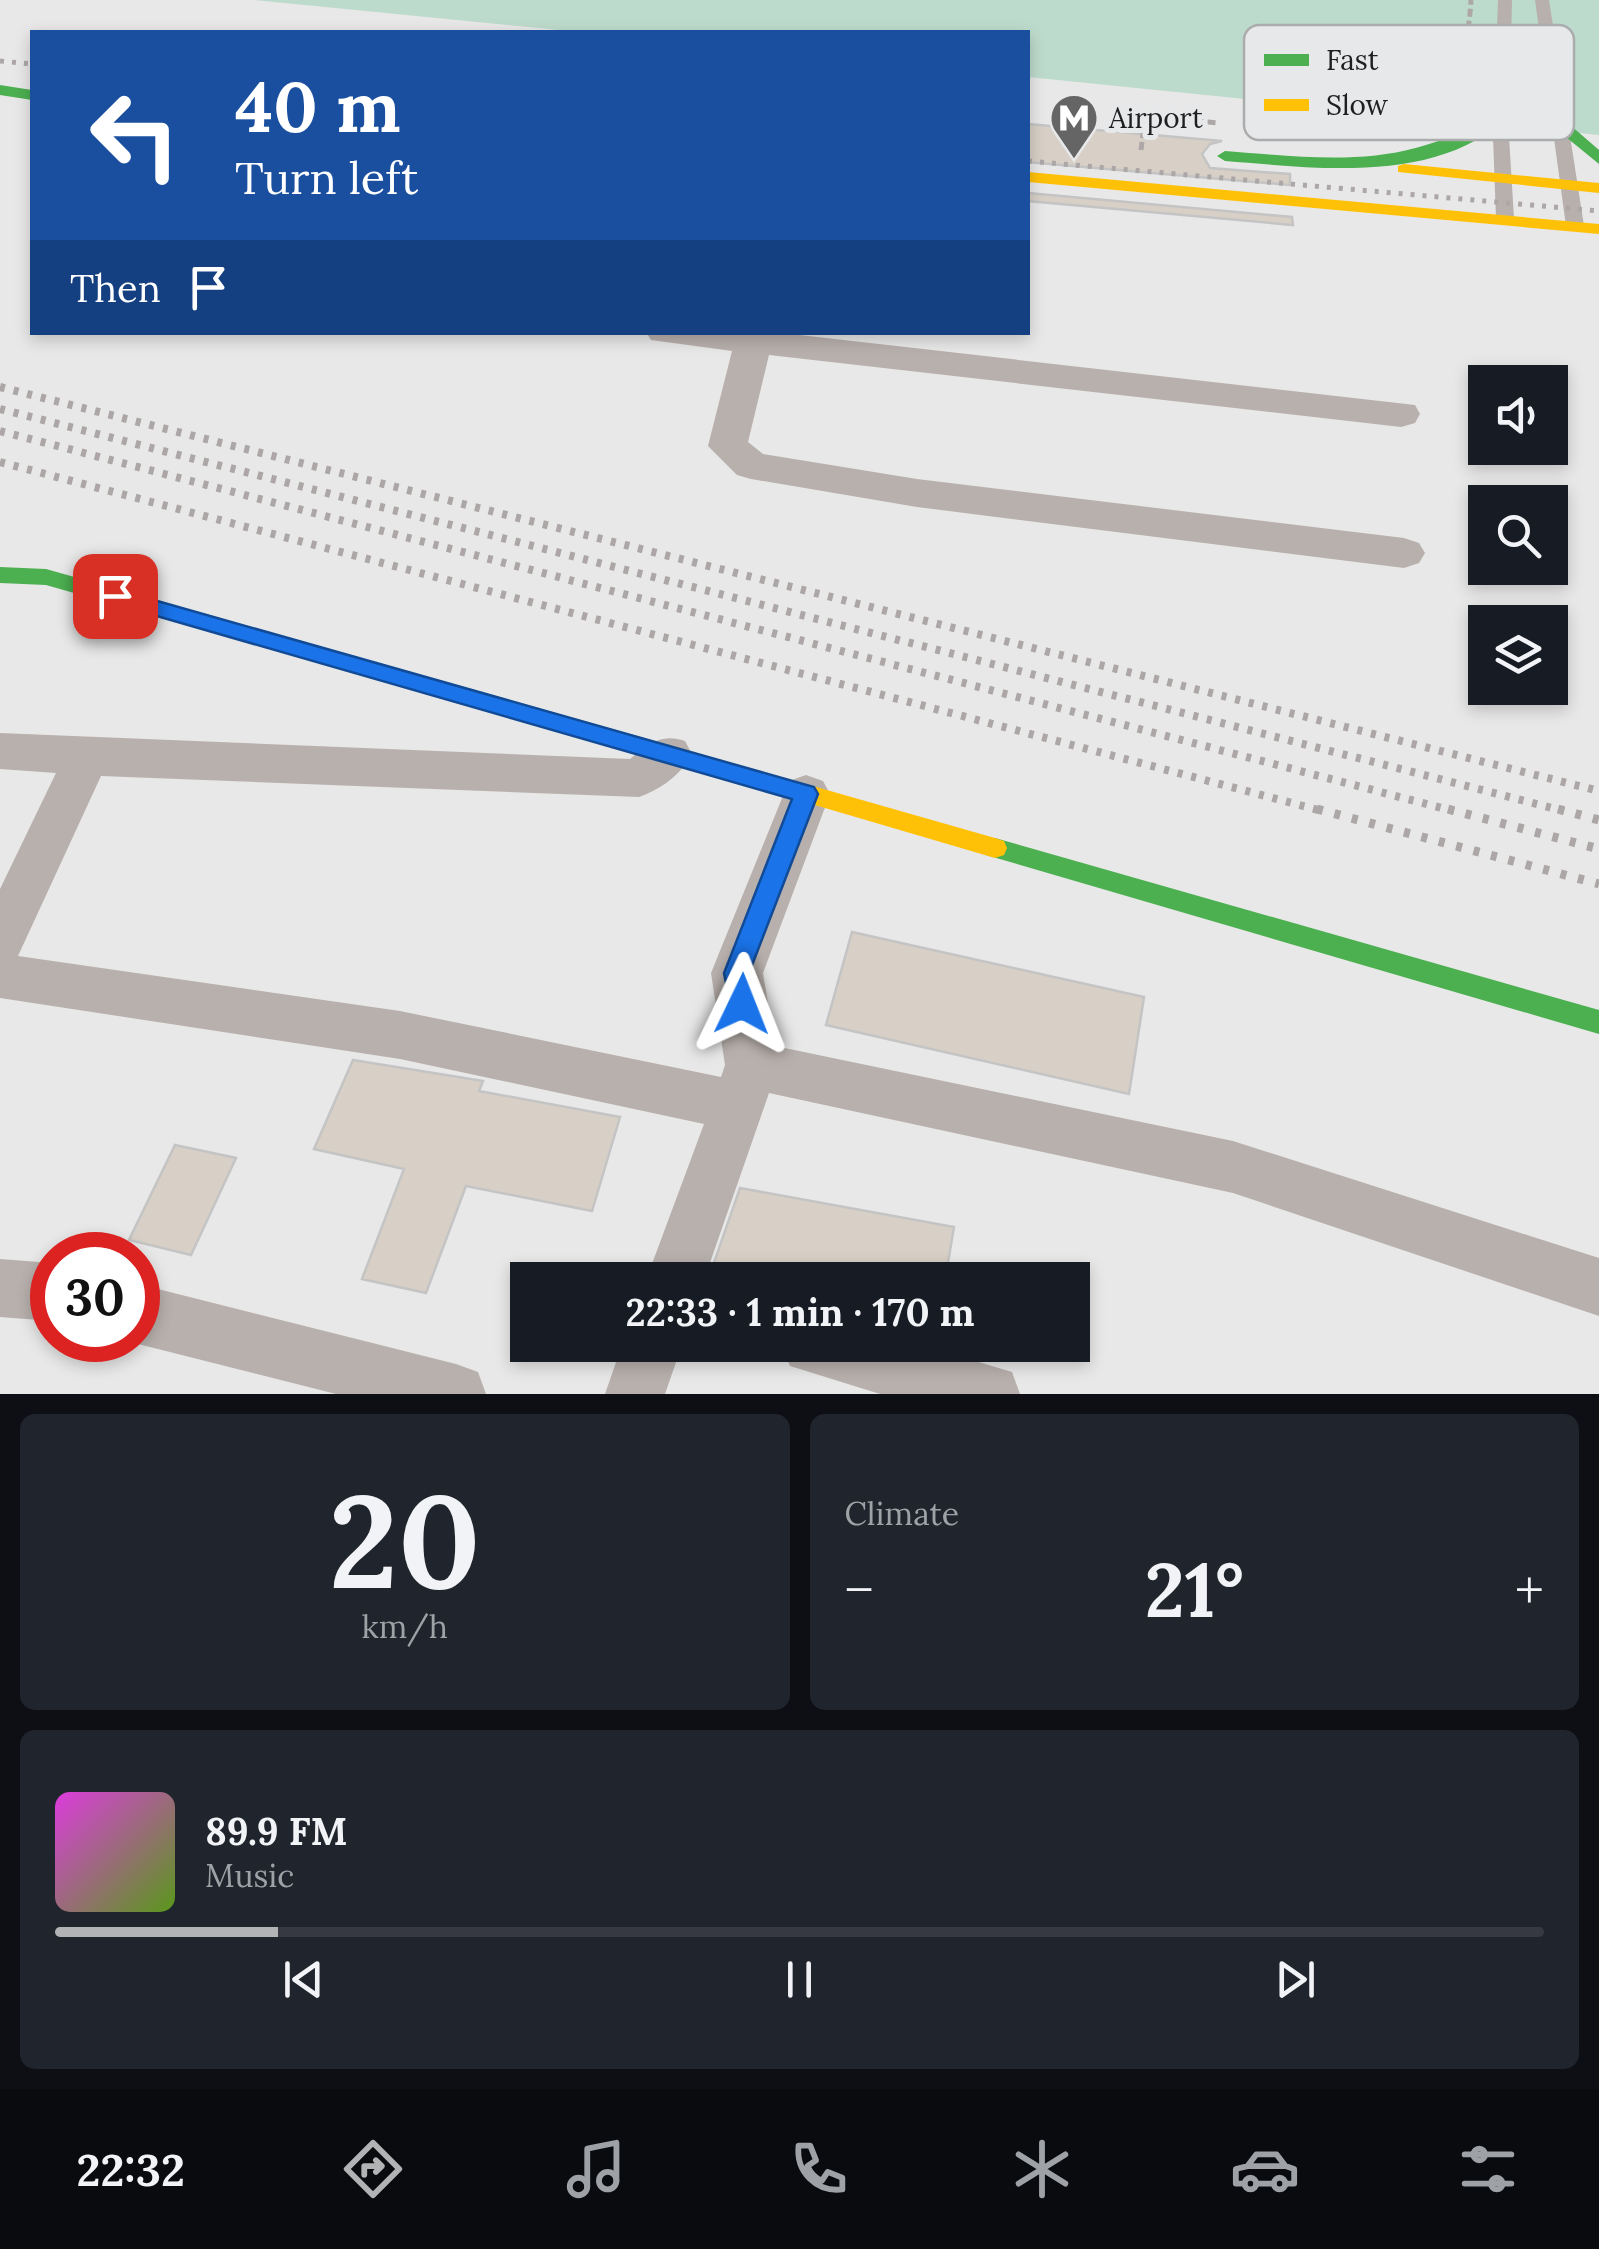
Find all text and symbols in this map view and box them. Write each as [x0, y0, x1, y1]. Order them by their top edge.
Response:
legend [1244, 25, 1574, 140]
text: Fast [1326, 42, 1379, 78]
text: 40 m [235, 62, 401, 151]
icon: left [70, 70, 200, 200]
text: Slow [1326, 87, 1389, 123]
metro station icon: Airport [1048, 92, 1100, 160]
place label: Airport [1108, 100, 1203, 136]
text: Turn left [235, 149, 418, 206]
icon: arrive [181, 260, 236, 315]
text: Then [70, 264, 161, 312]
map controls [1468, 365, 1568, 705]
button: sound [1468, 365, 1568, 465]
button: search [1468, 485, 1568, 585]
pin [73, 554, 158, 639]
icon: arrive [88, 569, 143, 624]
button: layers [1468, 605, 1568, 705]
position arrow [690, 952, 794, 1056]
speed limit sign: 30 [30, 1232, 160, 1362]
text: 22:33 · 1 min · 170 m [625, 1288, 975, 1336]
text: 20 [329, 1457, 481, 1624]
text: Climate [845, 1493, 959, 1534]
text: 21° [1145, 1542, 1244, 1638]
text: − [845, 1555, 874, 1625]
text: + [1515, 1555, 1544, 1625]
text: km/h [362, 1606, 448, 1647]
text: 89.9 FM [205, 1807, 347, 1855]
text: Music [205, 1855, 294, 1896]
icon: previous [276, 1952, 331, 2007]
icon: pause [772, 1952, 827, 2007]
icon: next [1268, 1952, 1323, 2007]
icon: directions [338, 2134, 408, 2204]
icon: music [561, 2134, 631, 2204]
icon: phone [784, 2134, 854, 2204]
icon: climate [1007, 2134, 1077, 2204]
icon: car [1230, 2134, 1300, 2204]
icon: filters [1453, 2134, 1523, 2204]
text: 22:32 [76, 2141, 185, 2198]

